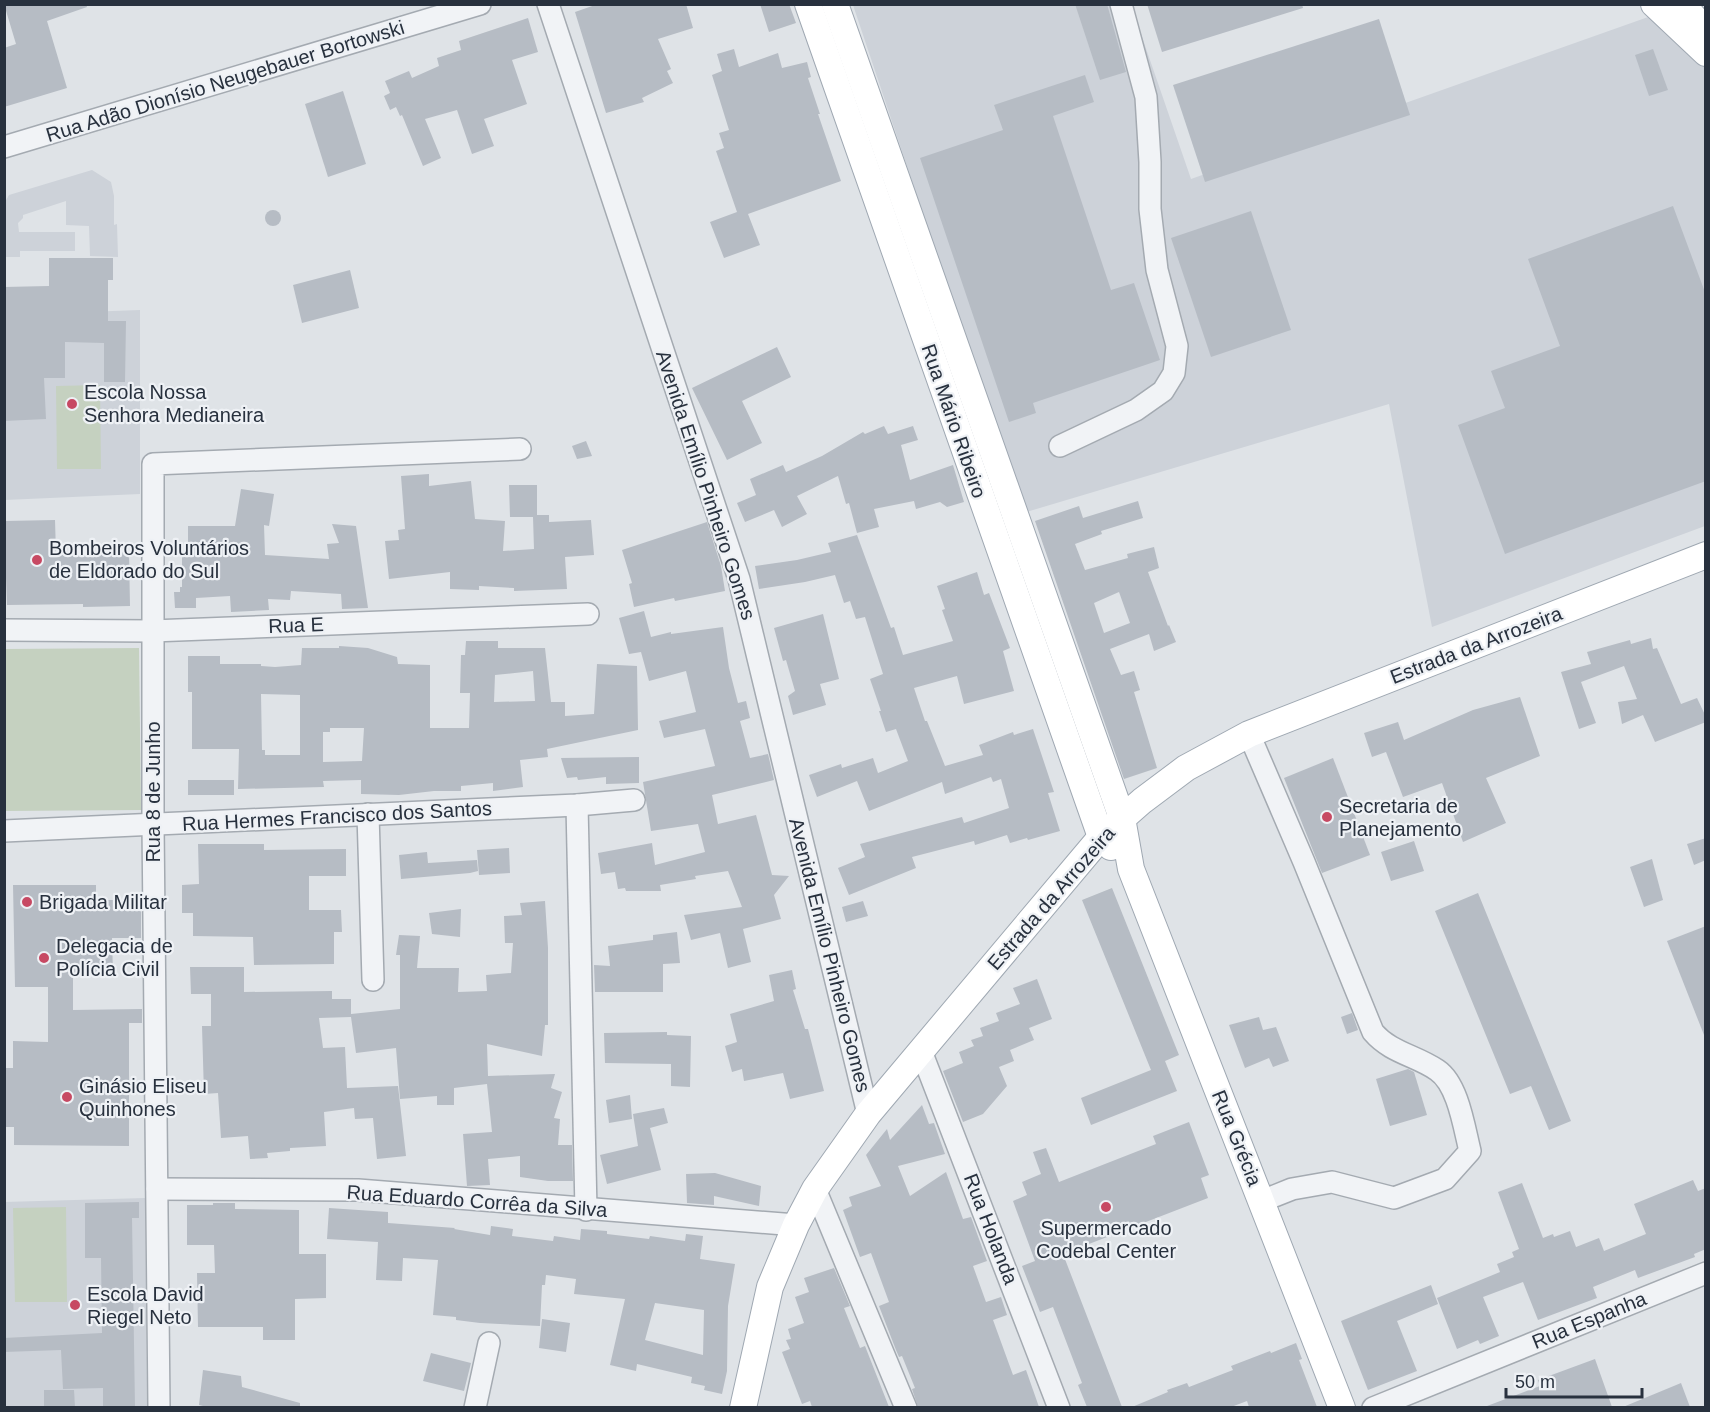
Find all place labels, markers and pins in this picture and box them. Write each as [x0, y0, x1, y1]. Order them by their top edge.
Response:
place label: Escola Nossa Senhora Medianeira [84, 381, 265, 426]
marker: Escola Nossa Senhora Medianeira [65, 397, 79, 411]
place label: Bombeiros Voluntários de Eldorado do Sul [49, 537, 249, 582]
marker: Bombeiros Voluntários de Eldorado do Sul [30, 553, 44, 567]
place label: Secretaria de Planejamento [1339, 795, 1461, 840]
marker: Secretaria de Planejamento [1320, 810, 1334, 824]
place label: Brigada Militar [39, 891, 167, 913]
marker: Brigada Militar [20, 895, 34, 909]
place label: Delegacia de Polícia Civil [56, 935, 173, 980]
marker: Delegacia de Polícia Civil [37, 951, 51, 965]
place label: Ginásio Eliseu Quinhones [79, 1075, 207, 1120]
marker: Ginásio Eliseu Quinhones [60, 1090, 74, 1104]
marker: Supermercado Codebal Center [1099, 1200, 1113, 1214]
place label: Supermercado Codebal Center [1036, 1217, 1176, 1262]
place label: Escola David Riegel Neto [87, 1283, 204, 1328]
marker: Escola David Riegel Neto [68, 1298, 82, 1312]

